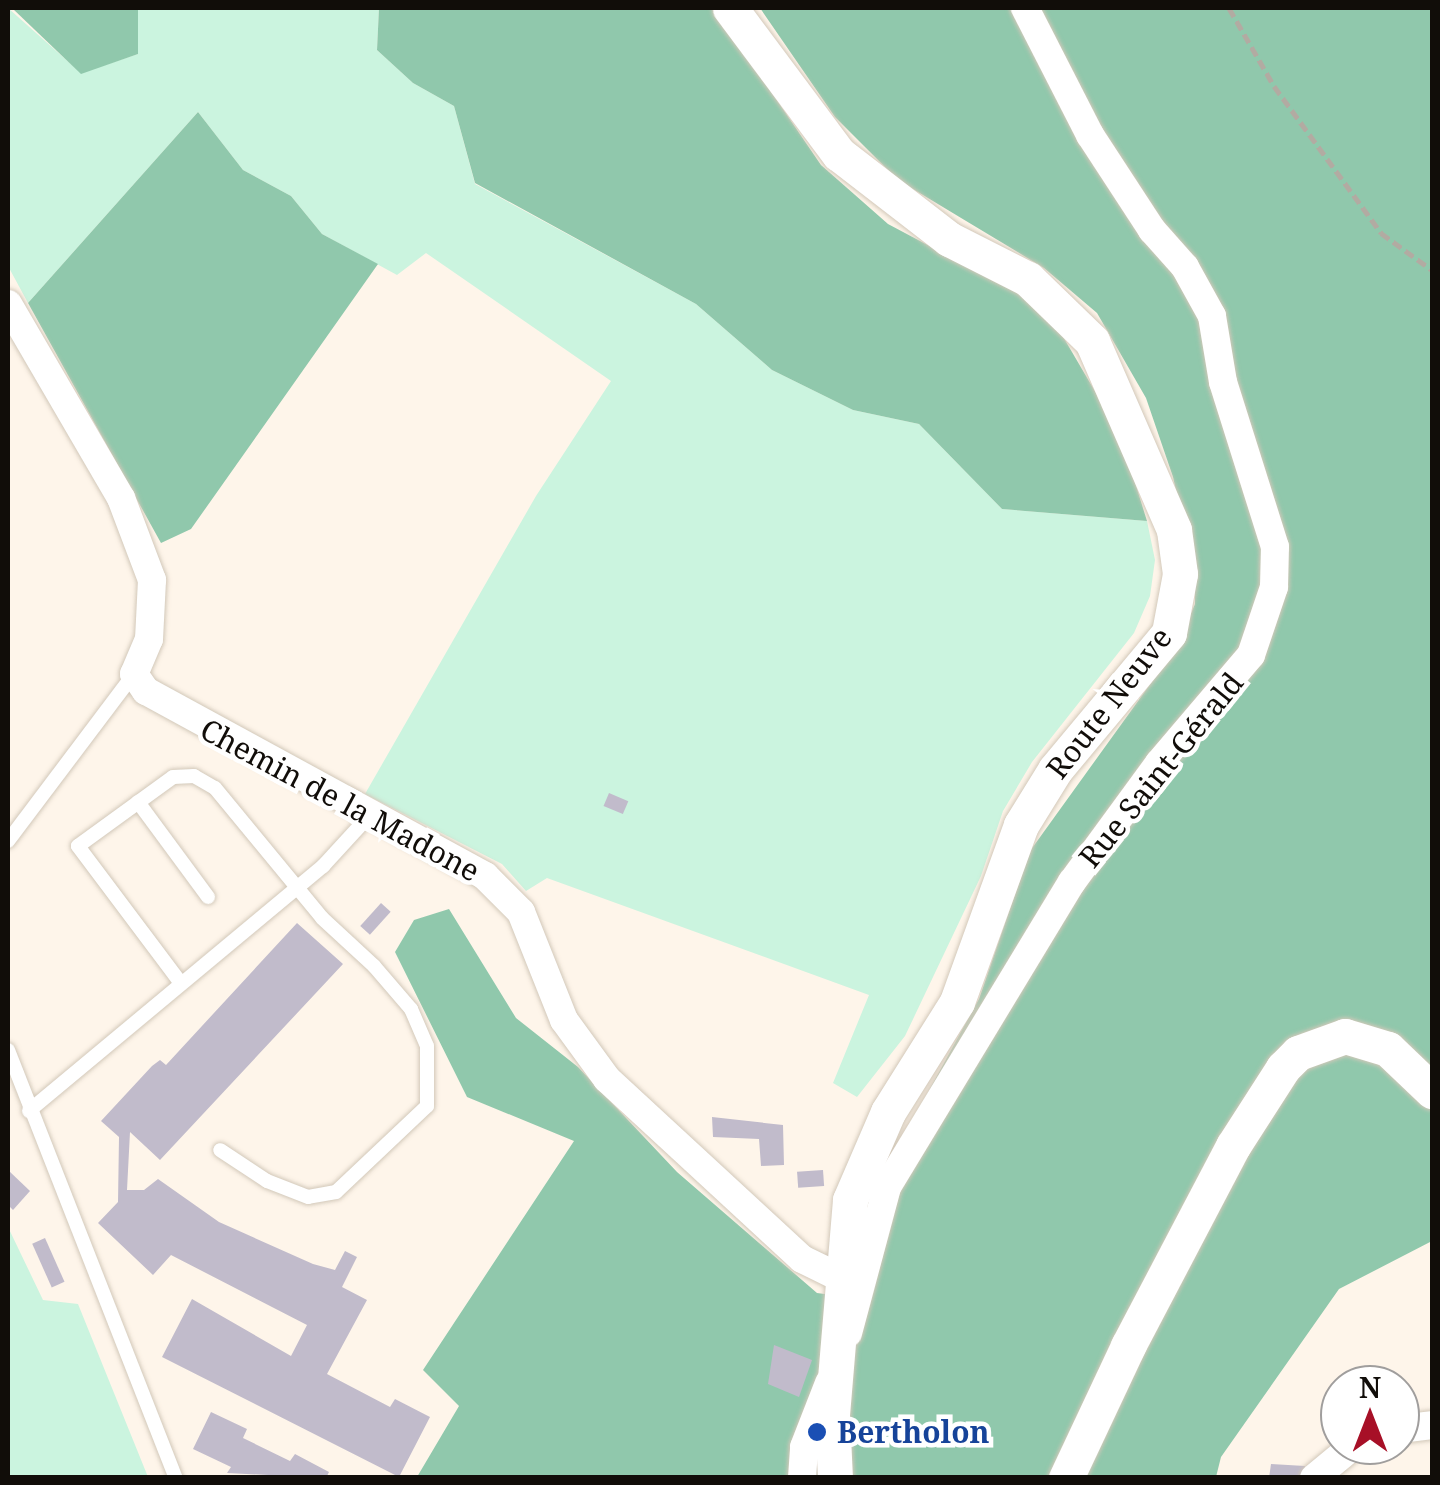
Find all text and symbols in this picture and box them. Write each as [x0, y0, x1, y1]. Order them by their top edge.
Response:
street label: Route Neuve [1039, 620, 1179, 786]
street label: Rue Saint-Gérald [1071, 665, 1251, 875]
street label: Chemin de la Madone [194, 711, 486, 889]
north arrow [1320, 1365, 1420, 1465]
text: N [1359, 1368, 1381, 1406]
place label: Bertholon [837, 1414, 990, 1450]
marker: Bertholon [806, 1421, 828, 1443]

